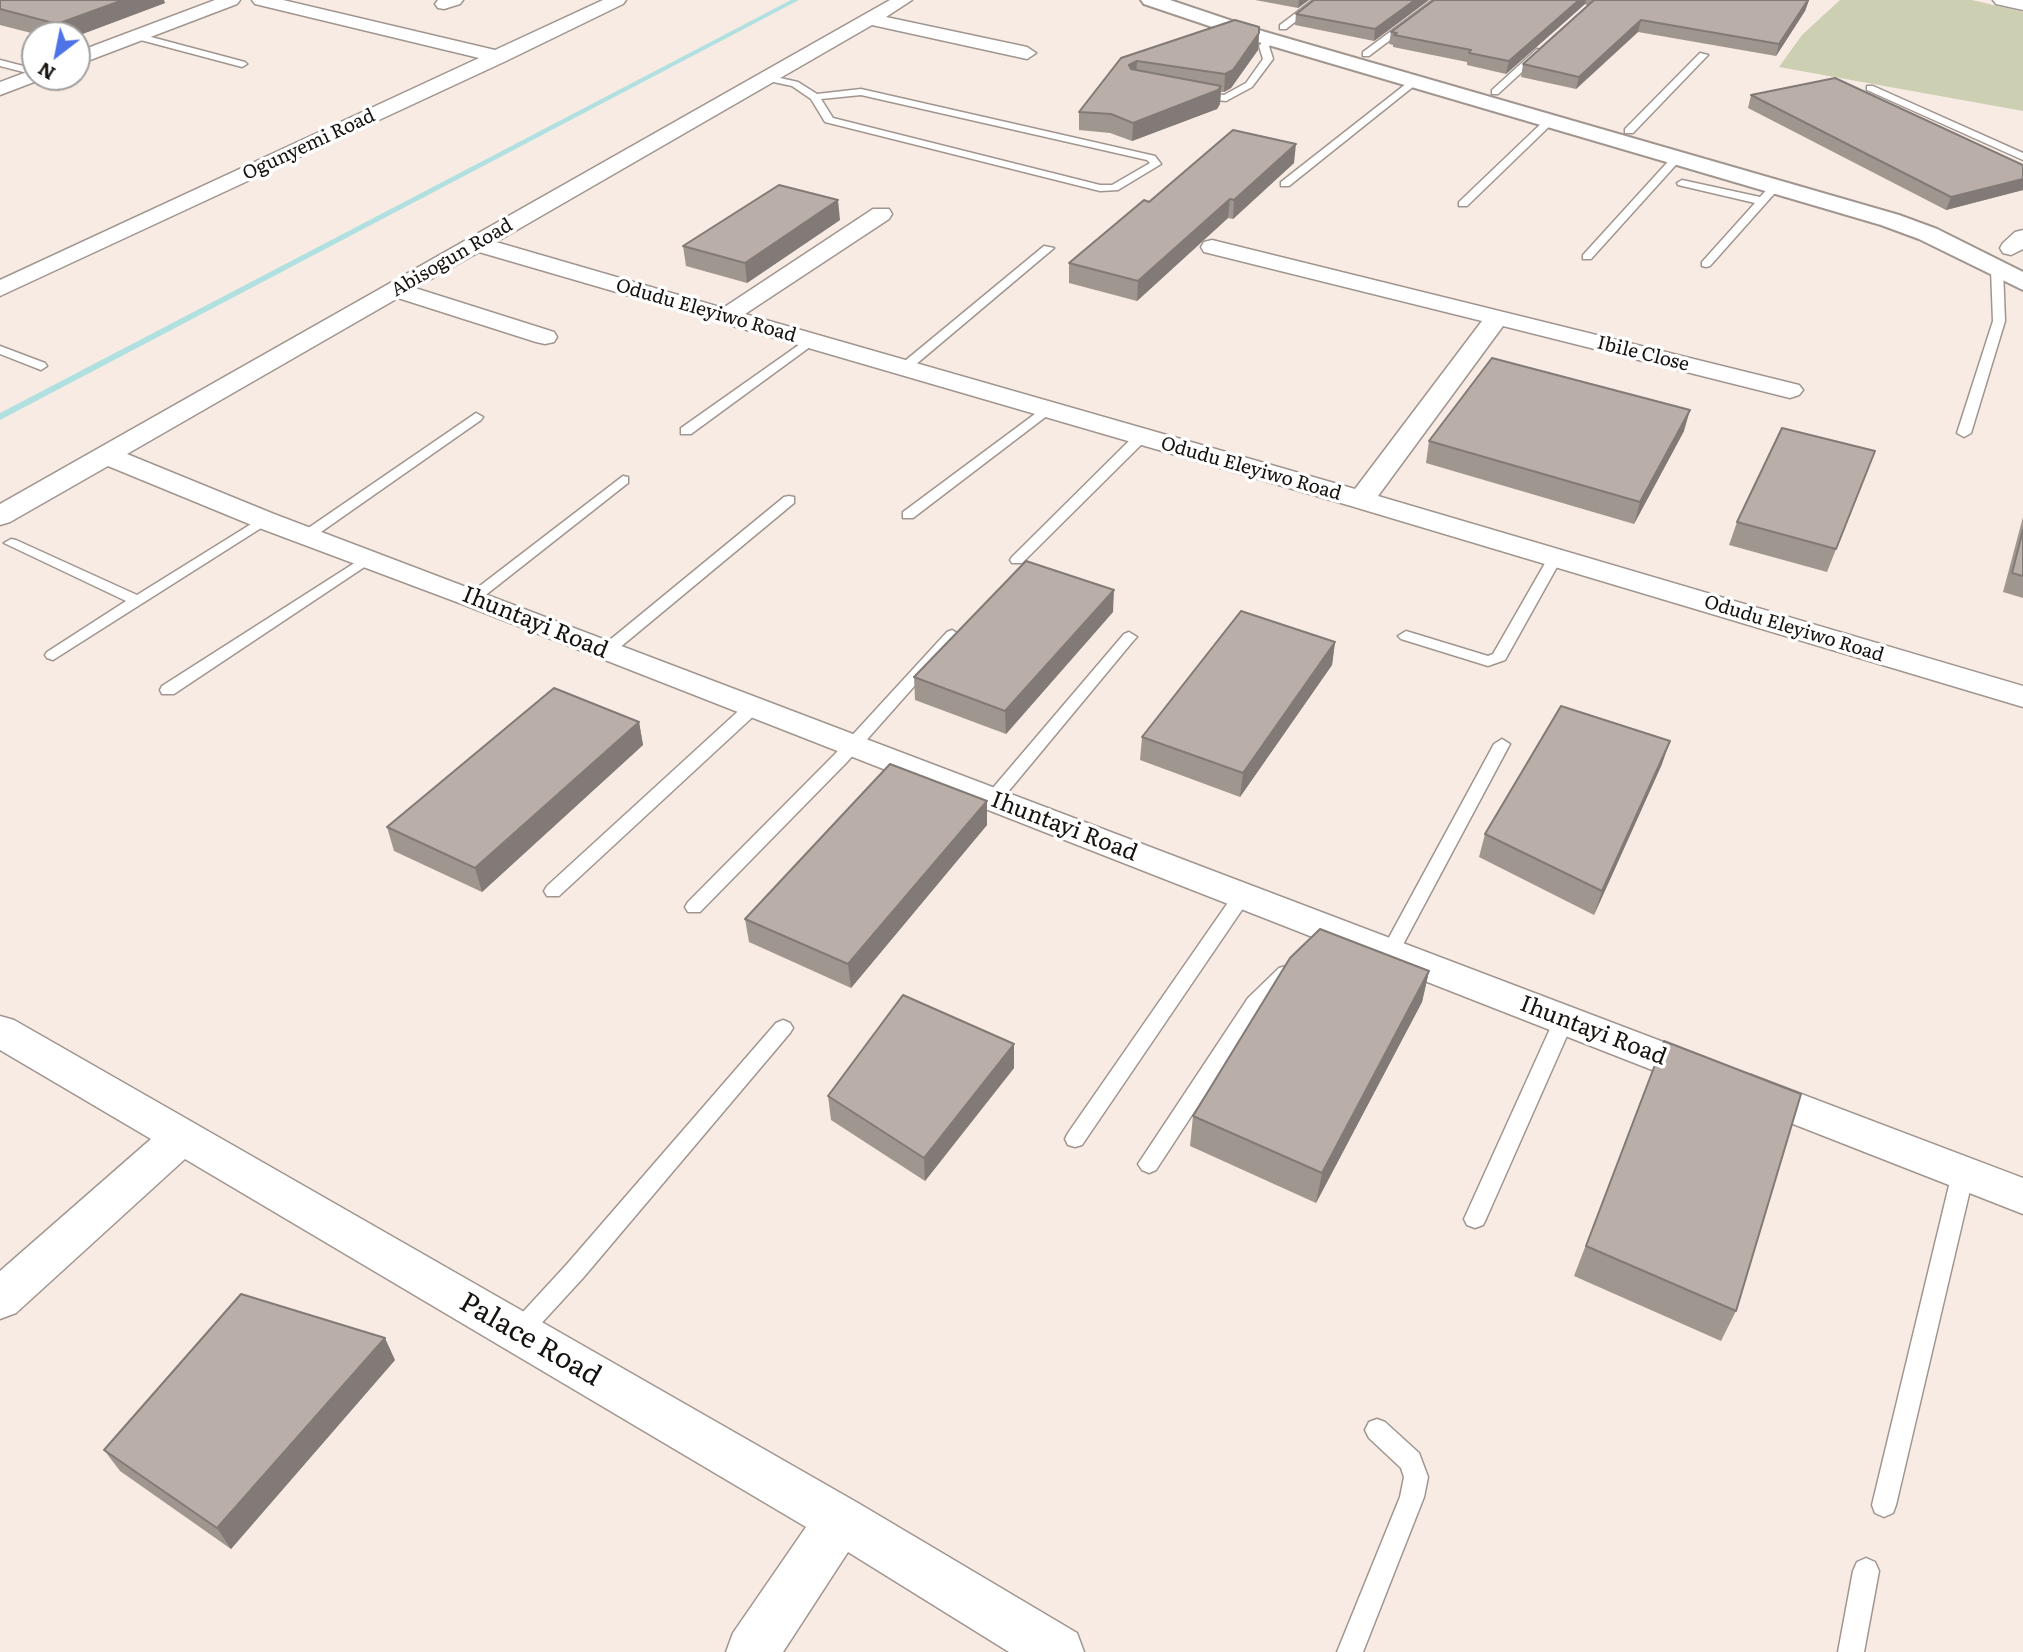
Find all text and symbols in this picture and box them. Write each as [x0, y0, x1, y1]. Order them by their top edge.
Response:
north arrow [21, 21, 91, 91]
text: N [32, 56, 60, 88]
street label: Ogunyemi Road [239, 104, 379, 186]
street label: Abisogun Road [387, 214, 517, 302]
street label: Odudu Eleyiwo Road [613, 274, 799, 348]
street label: Ibile Close [1595, 332, 1691, 376]
street label: Odudu Eleyiwo Road [1158, 432, 1344, 506]
street label: Ihuntayi Road [458, 581, 612, 665]
street label: Odudu Eleyiwo Road [1701, 591, 1887, 667]
street label: Ihuntayi Road [987, 786, 1141, 868]
street label: Ihuntayi Road [1516, 990, 1670, 1072]
street label: Palace Road [453, 1286, 607, 1394]

